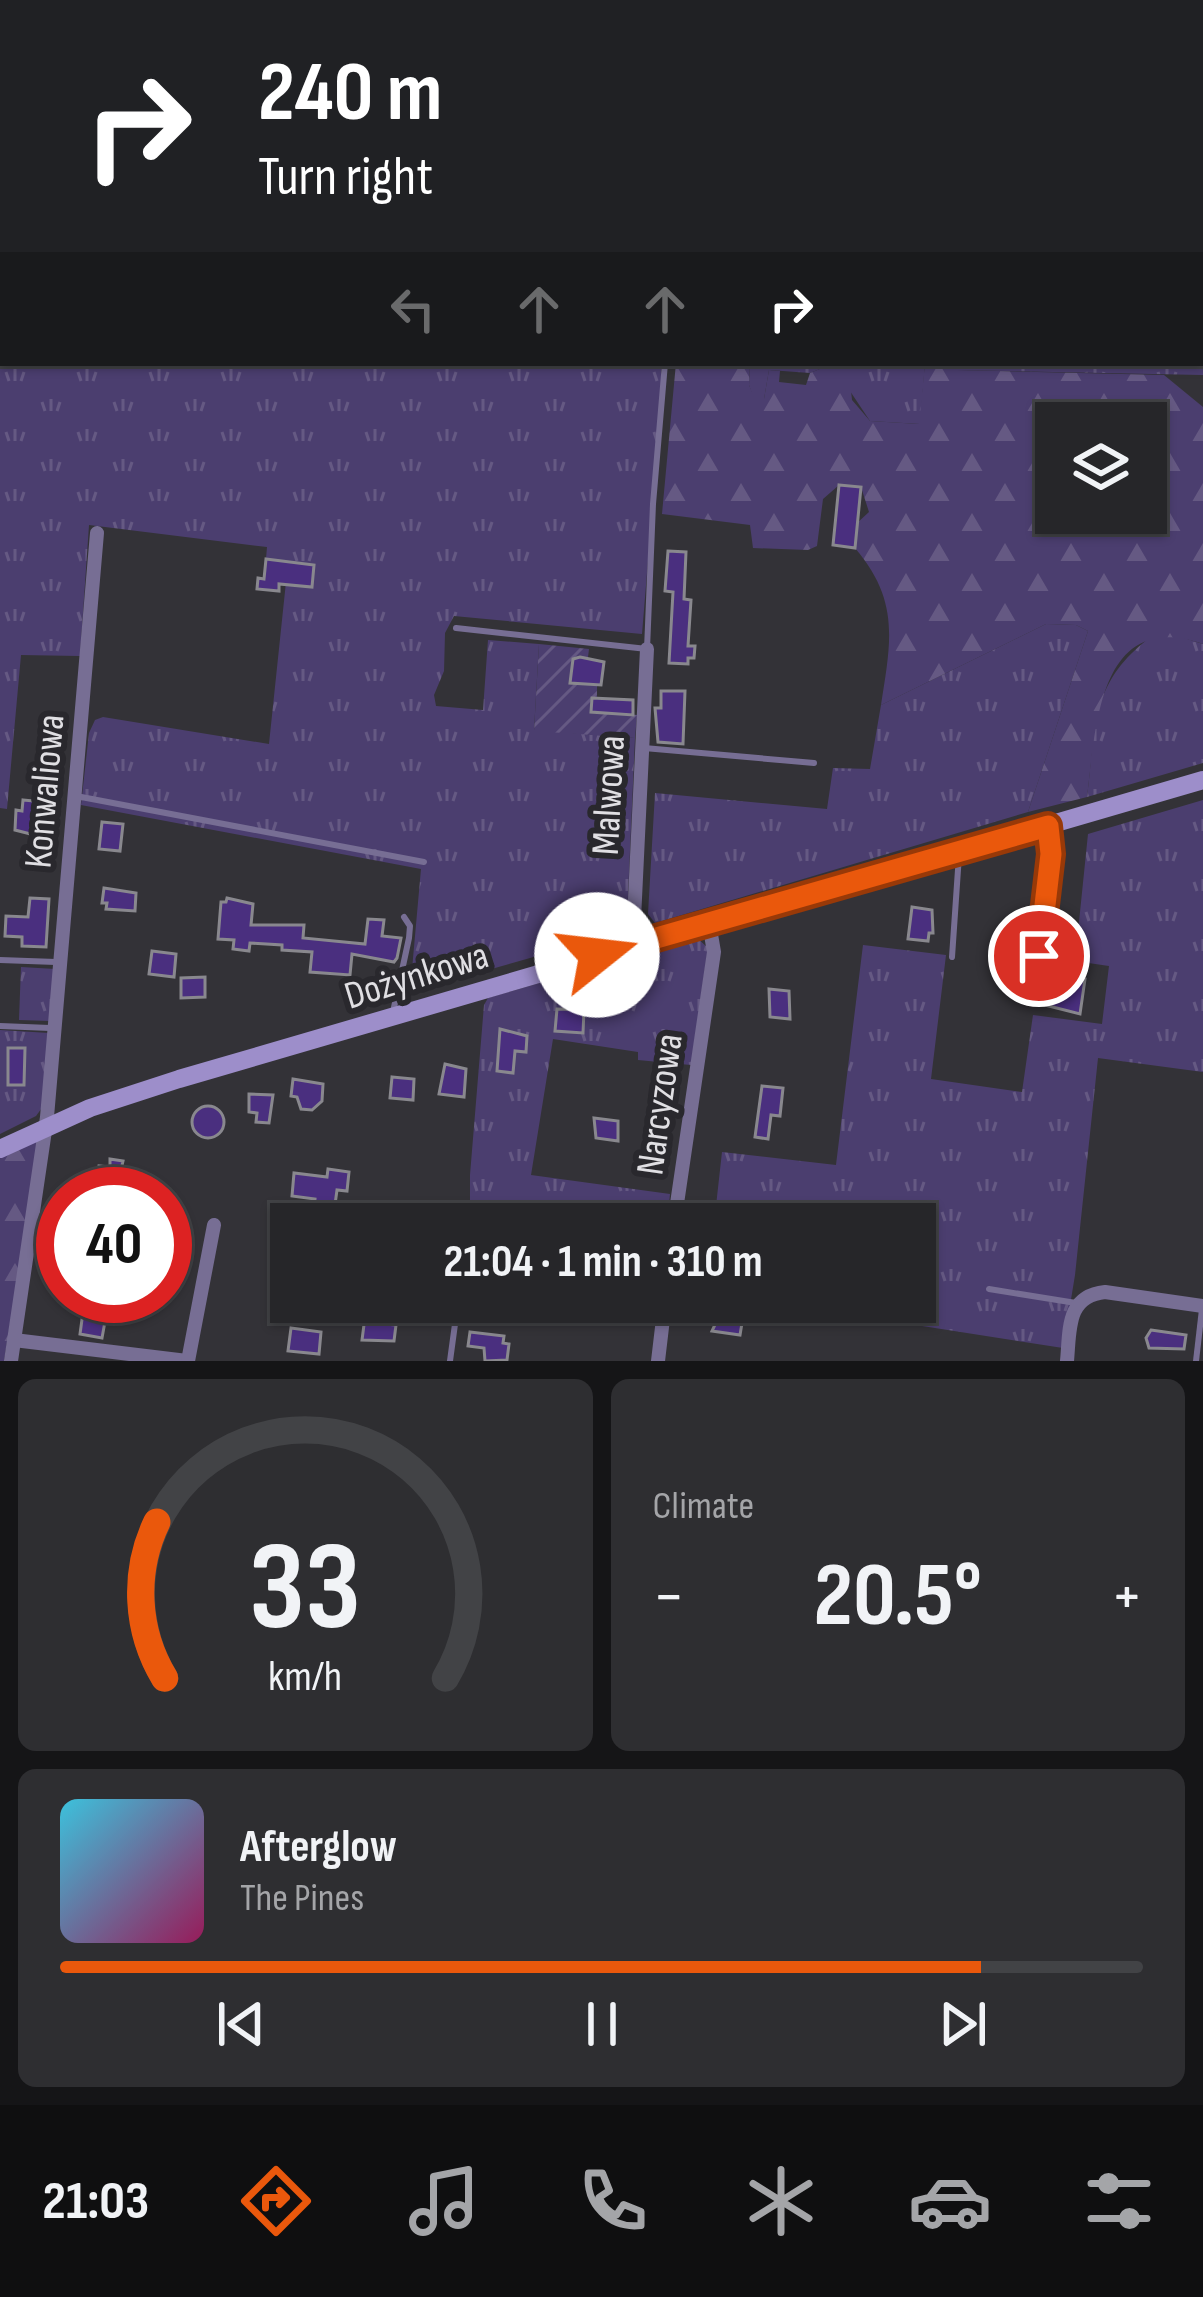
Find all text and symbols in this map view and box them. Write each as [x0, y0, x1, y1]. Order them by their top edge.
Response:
text: 240 m [258, 43, 442, 144]
icon: right [60, 48, 216, 204]
text: Turn right [258, 145, 433, 210]
icon: left [380, 276, 446, 342]
icon: ahead [506, 276, 572, 342]
icon: ahead [632, 276, 698, 342]
icon: right [758, 276, 824, 342]
map controls [1035, 402, 1167, 534]
button: layers [1035, 402, 1167, 534]
street label: Konwaliowa [15, 712, 76, 870]
street label: Malwowa [583, 734, 636, 856]
position arrow [534, 892, 660, 1018]
pin [988, 905, 1090, 1007]
icon: arrive [1006, 923, 1072, 989]
street label: Dożynkowa [339, 932, 494, 1020]
street label: Narcyzowa [627, 1031, 694, 1178]
speed limit sign: 40 [36, 1167, 192, 1323]
text: 21:04 · 1 min · 310 m [443, 1235, 763, 1290]
text: Climate [653, 1483, 754, 1530]
text: 33 [249, 1515, 361, 1664]
text: 20.5° [814, 1543, 982, 1651]
text: − [653, 1558, 685, 1637]
text: + [1111, 1558, 1143, 1637]
text: km/h [268, 1651, 342, 1703]
text: Afterglow [240, 1820, 397, 1875]
text: The Pines [240, 1875, 364, 1922]
icon: previous [208, 1991, 274, 2057]
icon: pause [569, 1991, 635, 2057]
icon: next [930, 1991, 996, 2057]
icon: directions [234, 2159, 318, 2243]
icon: music [402, 2159, 486, 2243]
icon: phone [571, 2159, 655, 2243]
icon: climate [739, 2159, 823, 2243]
icon: car [908, 2159, 992, 2243]
icon: filters [1077, 2159, 1161, 2243]
text: 21:03 [42, 2169, 149, 2234]

